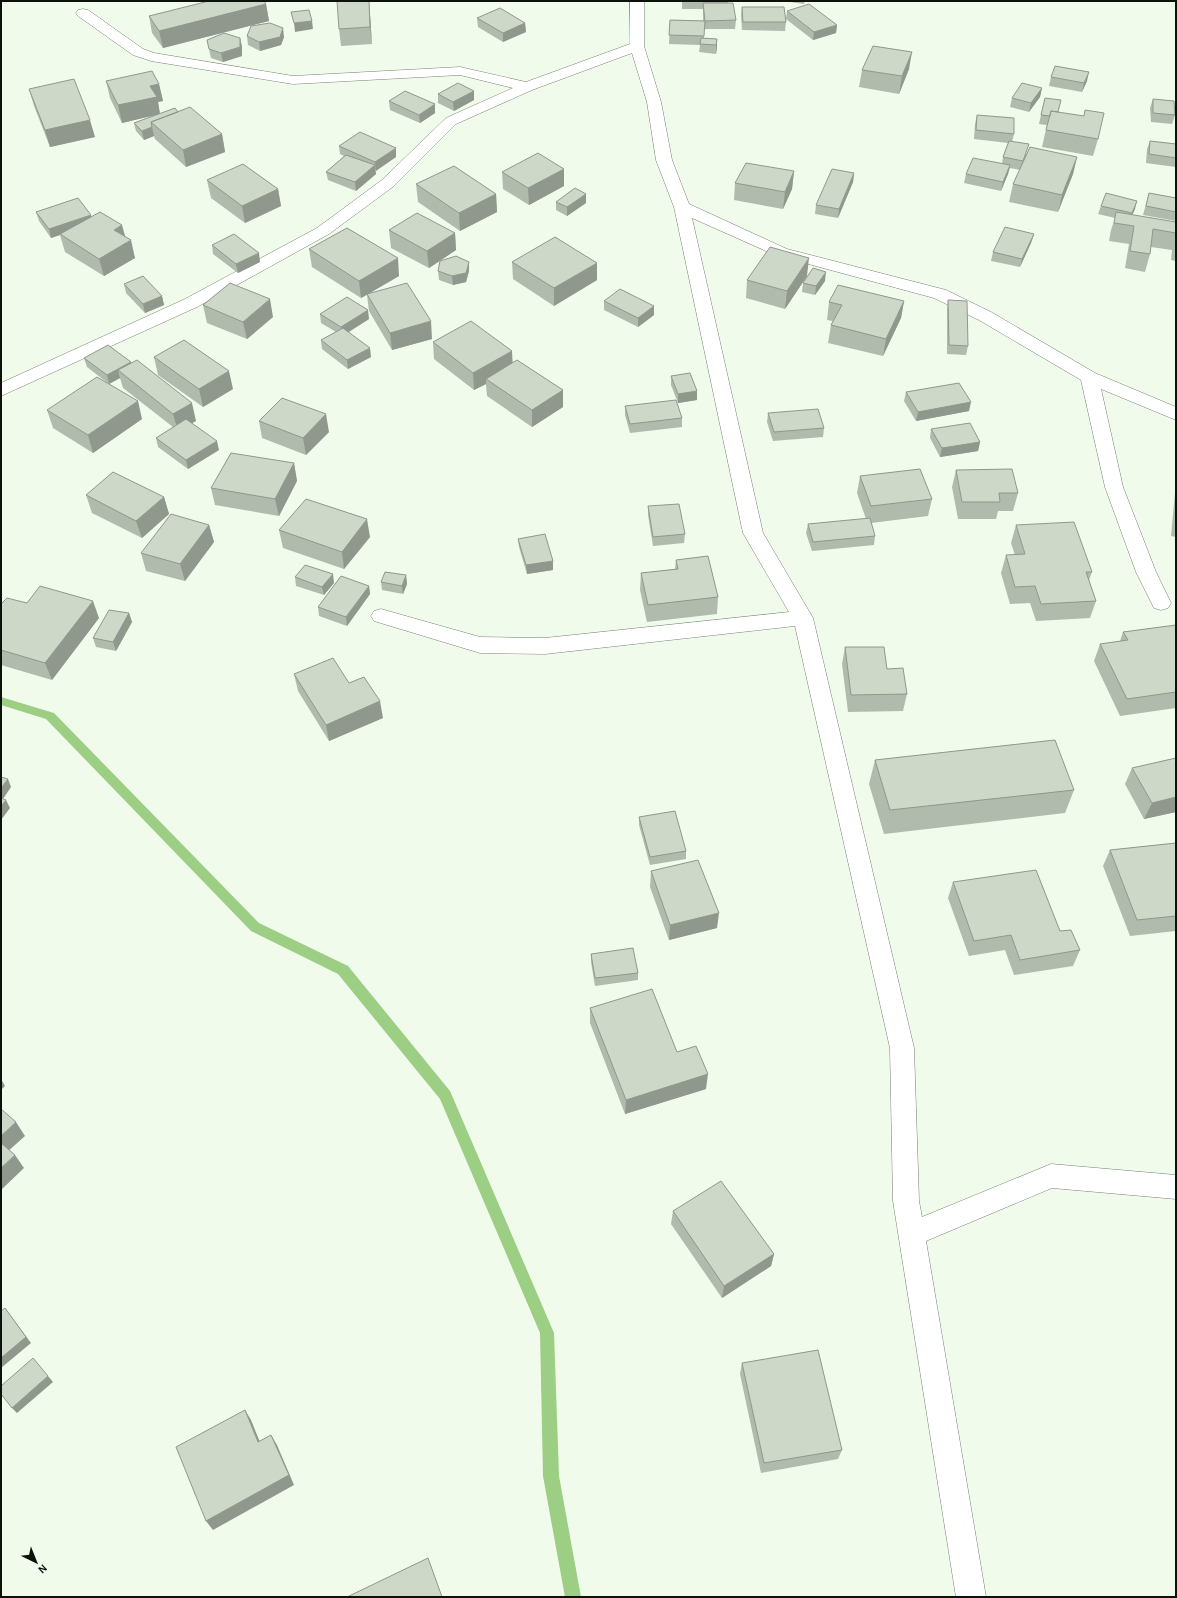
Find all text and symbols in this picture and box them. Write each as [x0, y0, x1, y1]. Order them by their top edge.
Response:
north arrow [16, 1542, 56, 1582]
text: N [36, 1562, 49, 1576]

